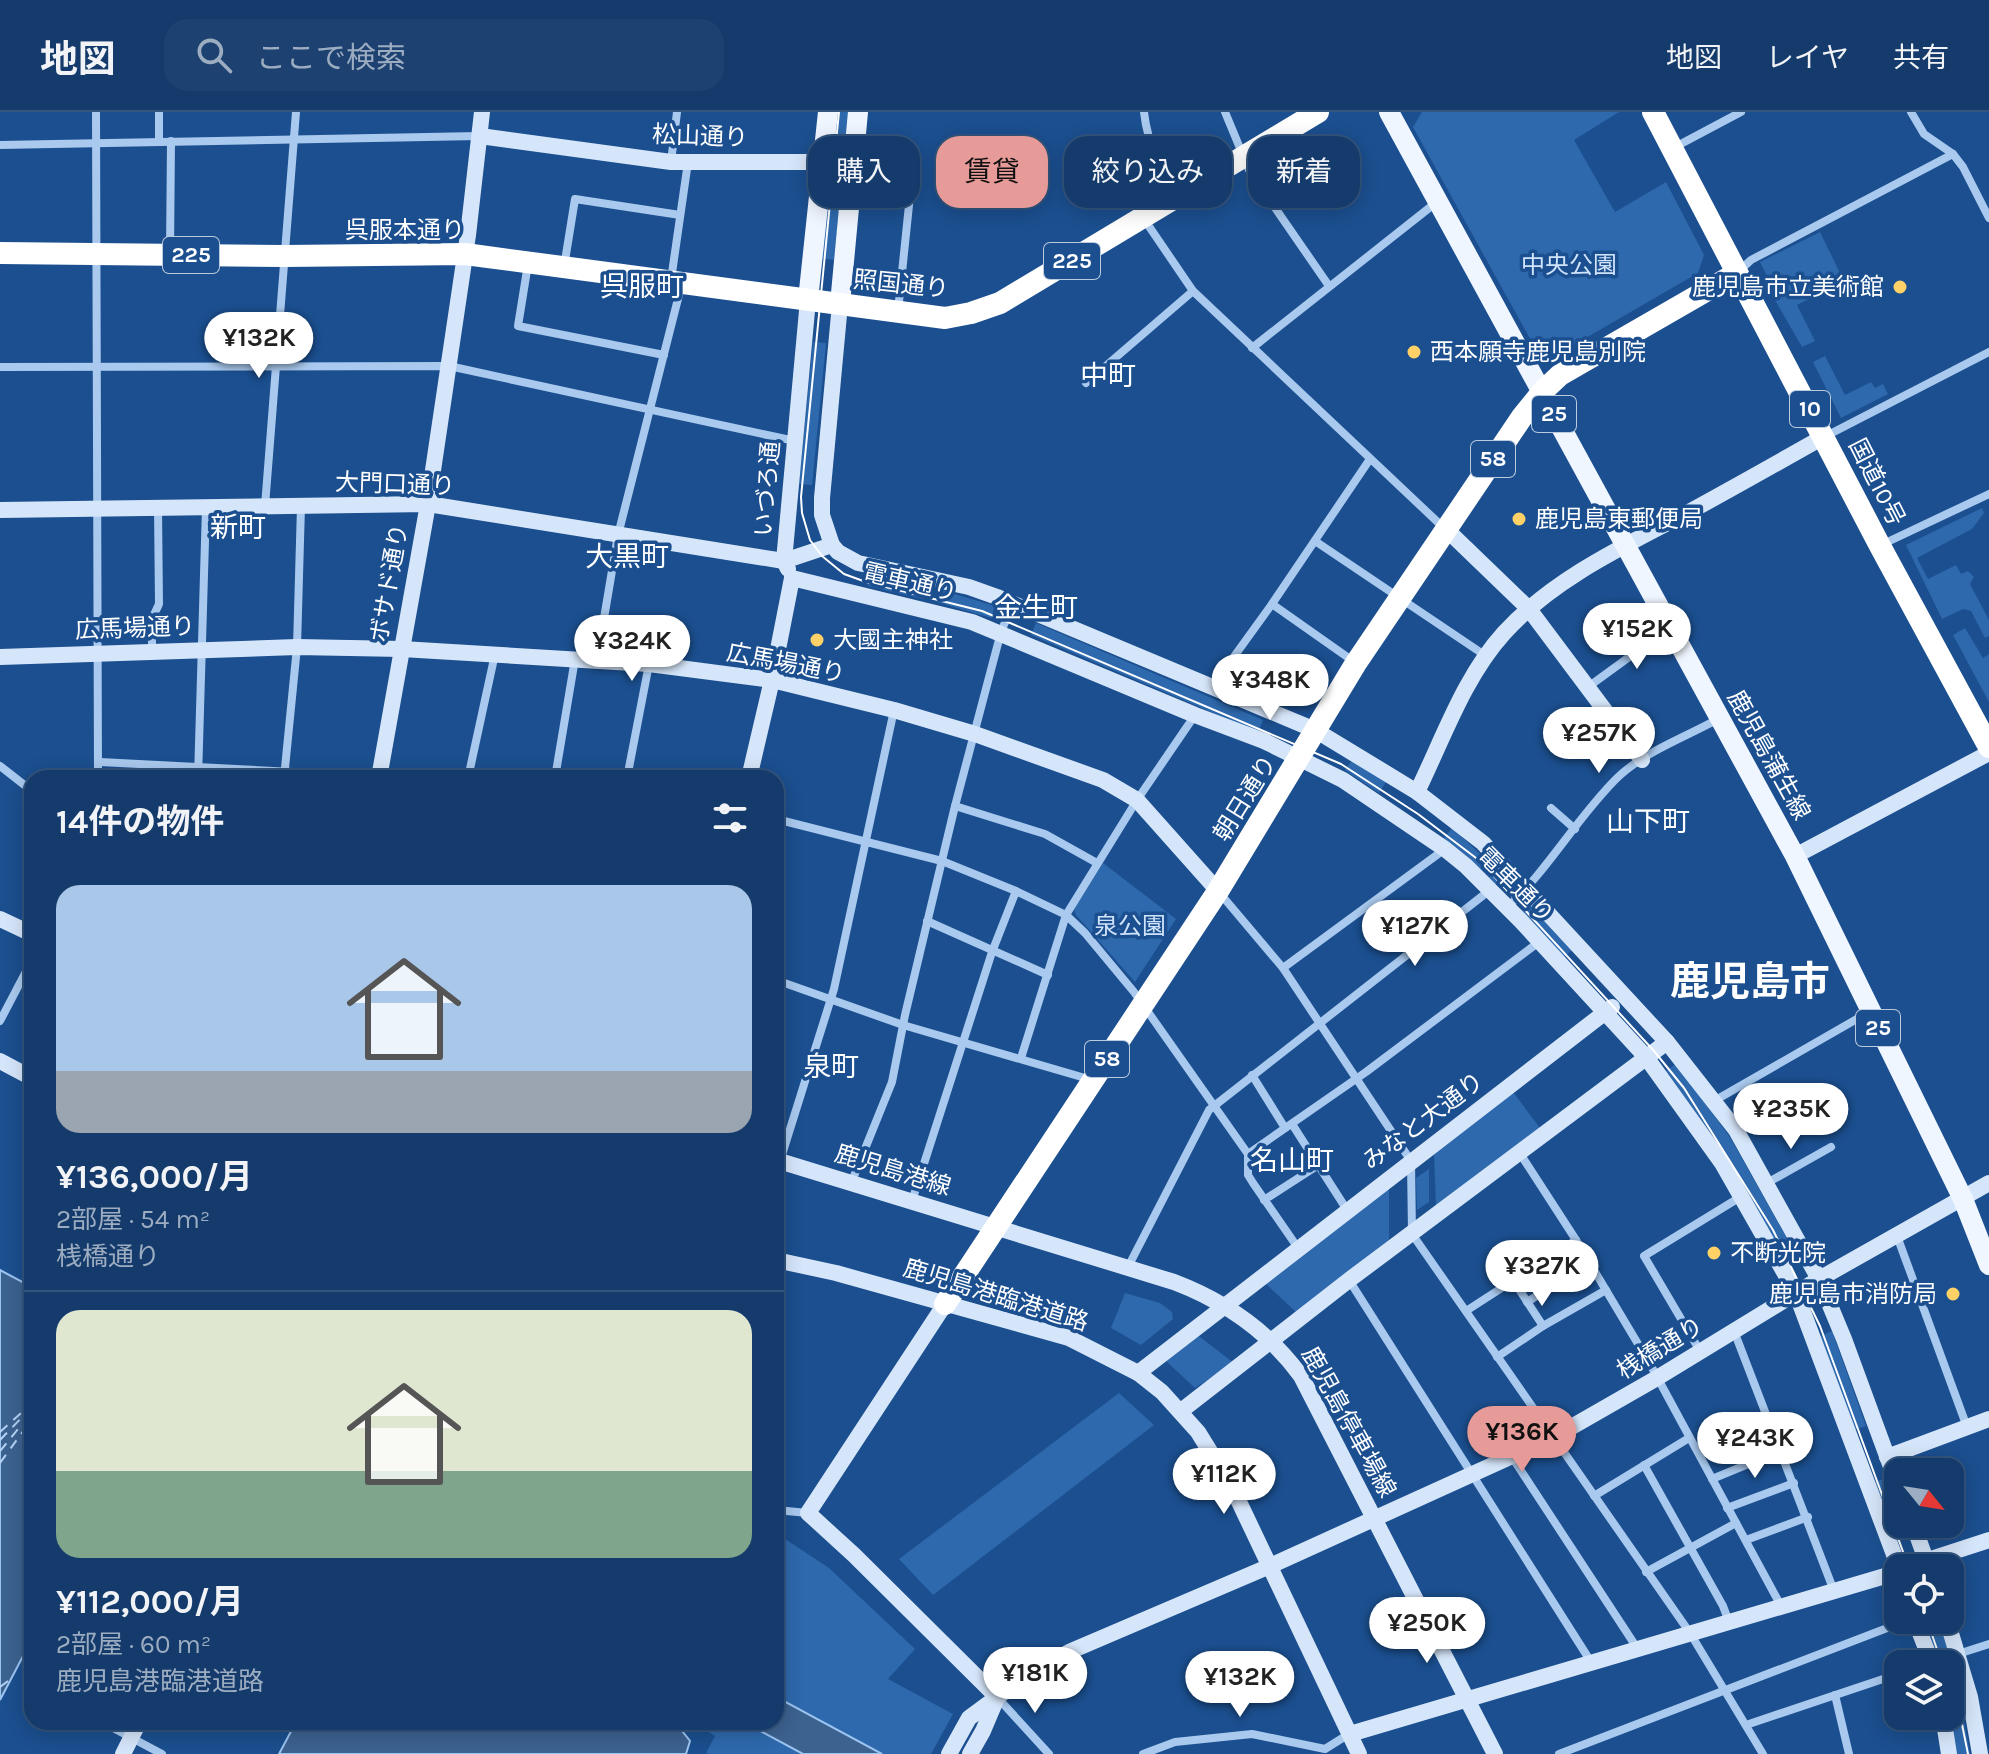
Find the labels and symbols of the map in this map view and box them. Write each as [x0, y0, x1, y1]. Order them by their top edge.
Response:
street label: 松山通り [652, 120, 748, 152]
street label: 呉服本通り [345, 216, 465, 244]
road number: 225 [163, 237, 219, 273]
road number: 225 [1044, 243, 1100, 279]
park label: 中央公園 [1521, 251, 1617, 279]
street label: 照国通り [852, 265, 950, 303]
district label: 呉服町 [600, 270, 684, 303]
place label: 鹿児島市立美術館 [1692, 273, 1884, 301]
marker: 鹿児島市立美術館 [1891, 278, 1909, 296]
pin: ¥132K [203, 312, 315, 380]
place label: 西本願寺鹿児島別院 [1430, 338, 1646, 366]
marker: 西本願寺鹿児島別院 [1405, 343, 1423, 361]
district label: 中町 [1080, 359, 1136, 392]
road number: 10 [1790, 391, 1830, 427]
road number: 25 [1532, 396, 1576, 432]
street label: 国道10号 [1843, 434, 1911, 530]
street label: いづろ通 [749, 440, 785, 538]
road number: 58 [1471, 441, 1515, 477]
street label: 大門口通り [335, 468, 455, 500]
place label: 鹿児島東郵便局 [1535, 505, 1703, 533]
marker: 鹿児島東郵便局 [1510, 510, 1528, 528]
district label: 新町 [210, 511, 266, 544]
street label: ボサド通り [365, 521, 413, 645]
district label: 大黒町 [585, 540, 669, 573]
street label: 電車通り [860, 558, 960, 606]
district label: 金生町 [994, 591, 1078, 624]
pin: ¥152K [1581, 603, 1693, 671]
street label: 広馬場通り [75, 612, 195, 644]
pin: ¥324K [576, 615, 688, 683]
place label: 大國主神社 [833, 626, 953, 654]
marker: 大國主神社 [808, 631, 826, 649]
street label: 広馬場通り [724, 638, 848, 688]
pin: ¥348K [1214, 654, 1326, 722]
street label: 鹿児島蒲生線 [1722, 685, 1816, 825]
pin: ¥257K [1543, 707, 1655, 775]
street label: 朝日通り [1208, 750, 1282, 846]
district label: 山下町 [1606, 805, 1690, 838]
street label: 電車通り [1472, 841, 1560, 929]
pin: ¥127K [1359, 900, 1471, 968]
park label: 泉公園 [1094, 912, 1166, 940]
district label: 鹿児島市 [1670, 958, 1830, 1005]
road number: 25 [1856, 1010, 1900, 1046]
road number: 58 [1085, 1041, 1129, 1077]
district label: 泉町 [803, 1050, 859, 1083]
street label: みなと大通り [1357, 1066, 1489, 1176]
pin: ¥235K [1735, 1083, 1847, 1151]
street label: 鹿児島港線 [832, 1139, 954, 1201]
district label: 名山町 [1250, 1144, 1334, 1177]
place label: 不断光院 [1730, 1239, 1826, 1267]
pin: ¥327K [1486, 1240, 1598, 1308]
marker: 不断光院 [1705, 1244, 1723, 1262]
street label: 鹿児島港臨港道路 [900, 1254, 1092, 1336]
place label: 鹿児島市消防局 [1769, 1280, 1937, 1308]
marker: 鹿児島市消防局 [1944, 1285, 1962, 1303]
street label: 桟橋通り [1612, 1311, 1708, 1385]
street label: 鹿児島停車場線 [1296, 1342, 1402, 1502]
pin: ¥136K [1466, 1406, 1578, 1474]
pin: ¥243K [1699, 1412, 1811, 1480]
pin: ¥112K [1168, 1448, 1280, 1516]
north arrow [1884, 1458, 1964, 1538]
pin: ¥250K [1371, 1597, 1483, 1665]
pin: ¥181K [979, 1647, 1091, 1715]
pin: ¥132K [1184, 1651, 1296, 1719]

